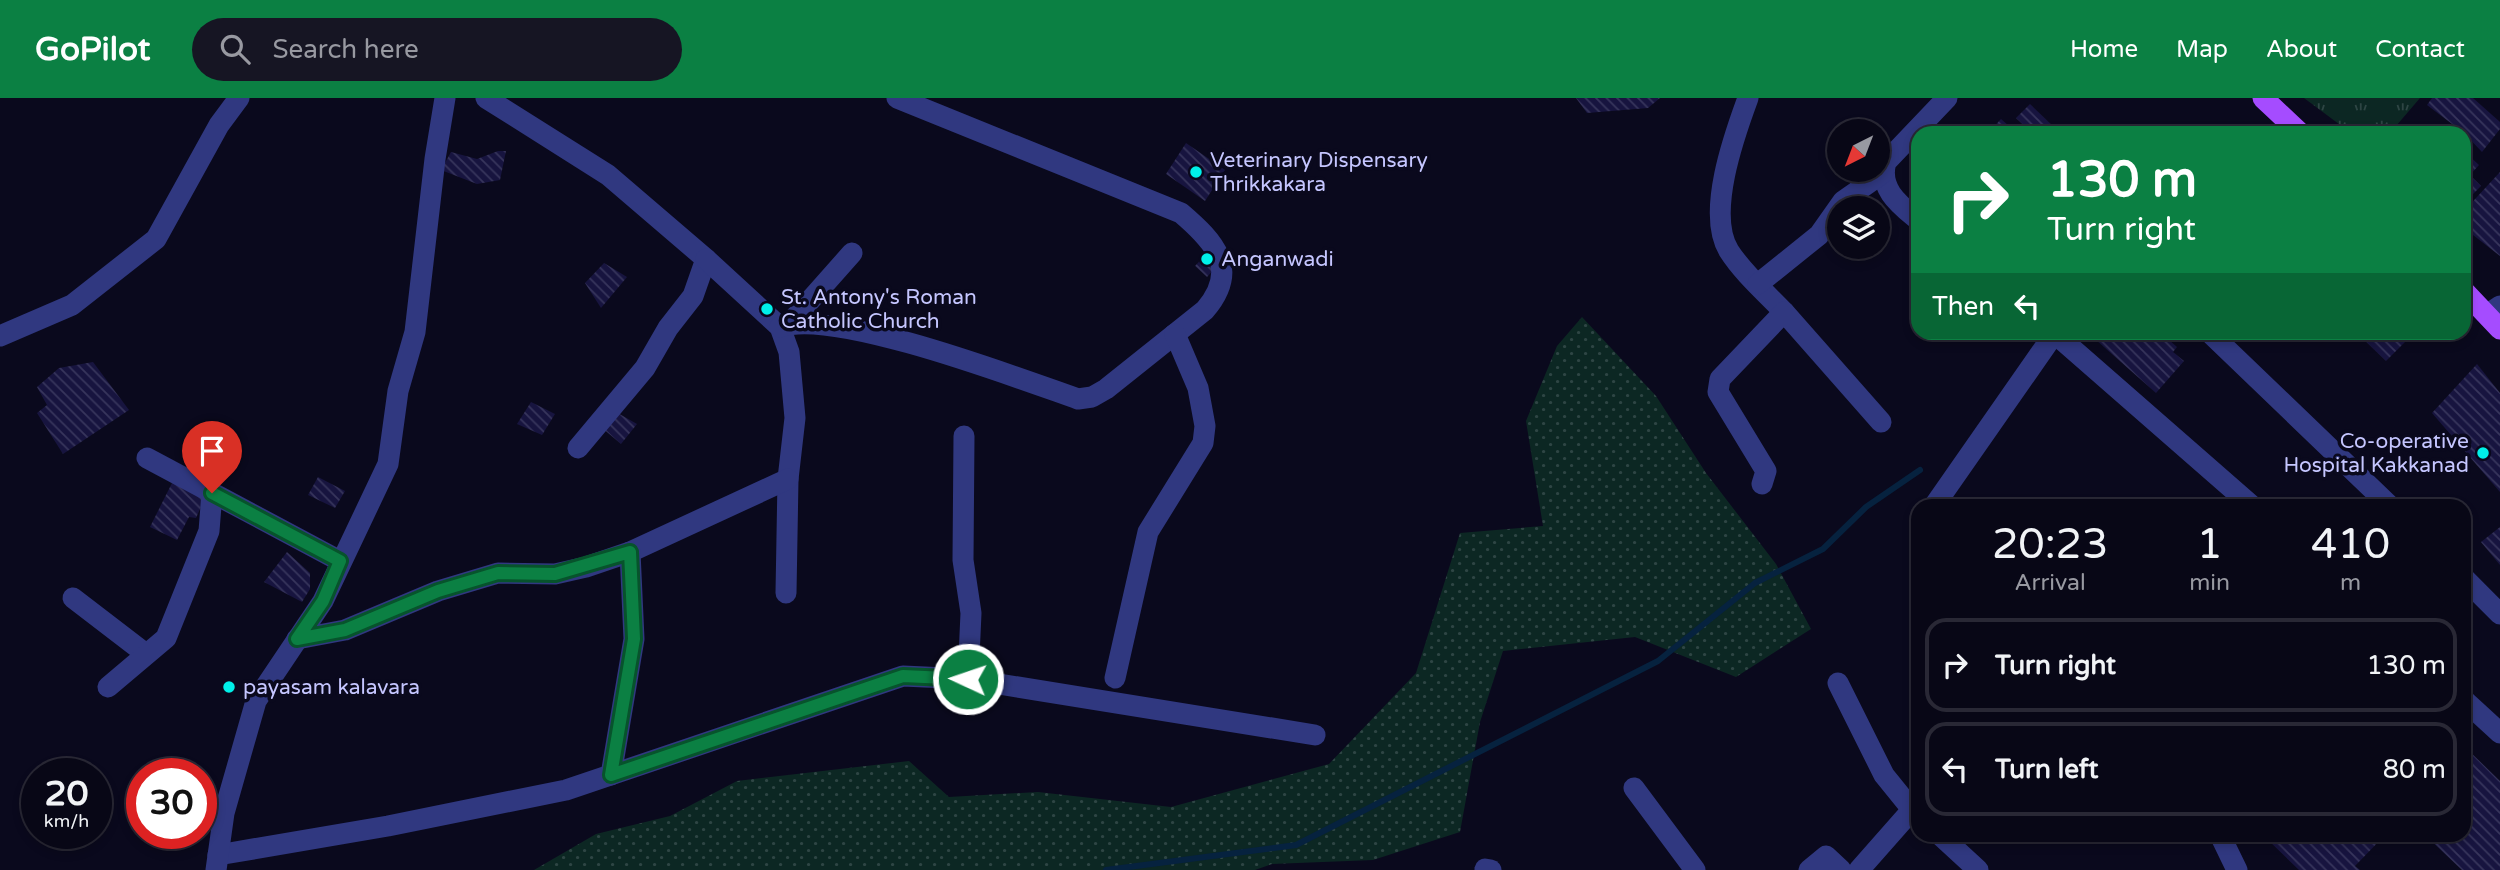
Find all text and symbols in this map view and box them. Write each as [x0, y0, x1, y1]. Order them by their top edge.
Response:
search box [192, 18, 682, 81]
text: GoPilot [35, 30, 150, 69]
icon: search [216, 30, 254, 68]
text: Search here [272, 34, 419, 65]
text: Home [2070, 35, 2138, 64]
text: Map [2176, 35, 2228, 64]
text: About [2266, 35, 2337, 64]
text: Contact [2375, 35, 2465, 64]
north arrow [1827, 119, 1890, 182]
map controls [1827, 119, 1890, 259]
place label: Veterinary Dispensary Thrikkakara [1210, 148, 1428, 197]
text: 130 m [2047, 151, 2197, 210]
icon: right [1932, 154, 2023, 245]
marker: Veterinary Dispensary Thrikkakara [1188, 164, 1204, 180]
button: layers [1827, 196, 1890, 259]
text: Turn right [2047, 211, 2196, 249]
place label: Anganwadi [1221, 247, 1334, 272]
marker: Anganwadi [1199, 251, 1215, 267]
place label: St. Antony's Roman Catholic Church [781, 285, 977, 334]
icon: left [2008, 287, 2046, 325]
text: Then [1932, 291, 1994, 322]
marker: St. Antony's Roman Catholic Church [759, 301, 775, 317]
pin [182, 421, 242, 493]
place label: Co-operative Hospital Kakkanad [2283, 429, 2469, 478]
icon: arrive [193, 432, 231, 470]
marker: Co-operative Hospital Kakkanad [2475, 445, 2491, 461]
text: 20:23 [1992, 519, 2108, 570]
text: 1 [2196, 519, 2223, 570]
text: 410 [2311, 519, 2390, 570]
text: Arrival [2015, 569, 2086, 597]
text: min [2189, 569, 2230, 597]
text: m [2340, 569, 2361, 597]
position arrow [931, 642, 1005, 716]
icon: right [1936, 646, 1974, 684]
text: Turn right [1995, 650, 2116, 681]
text: 130 m [2366, 650, 2446, 681]
place label: payasam kalavara [243, 675, 420, 700]
marker: payasam kalavara [221, 679, 237, 695]
icon: left [1936, 750, 1974, 788]
text: Turn left [1995, 754, 2098, 785]
text: 80 m [2383, 754, 2446, 785]
speed limit sign: 30 [126, 758, 217, 849]
text: 20 [45, 773, 88, 815]
text: km/h [44, 810, 89, 832]

